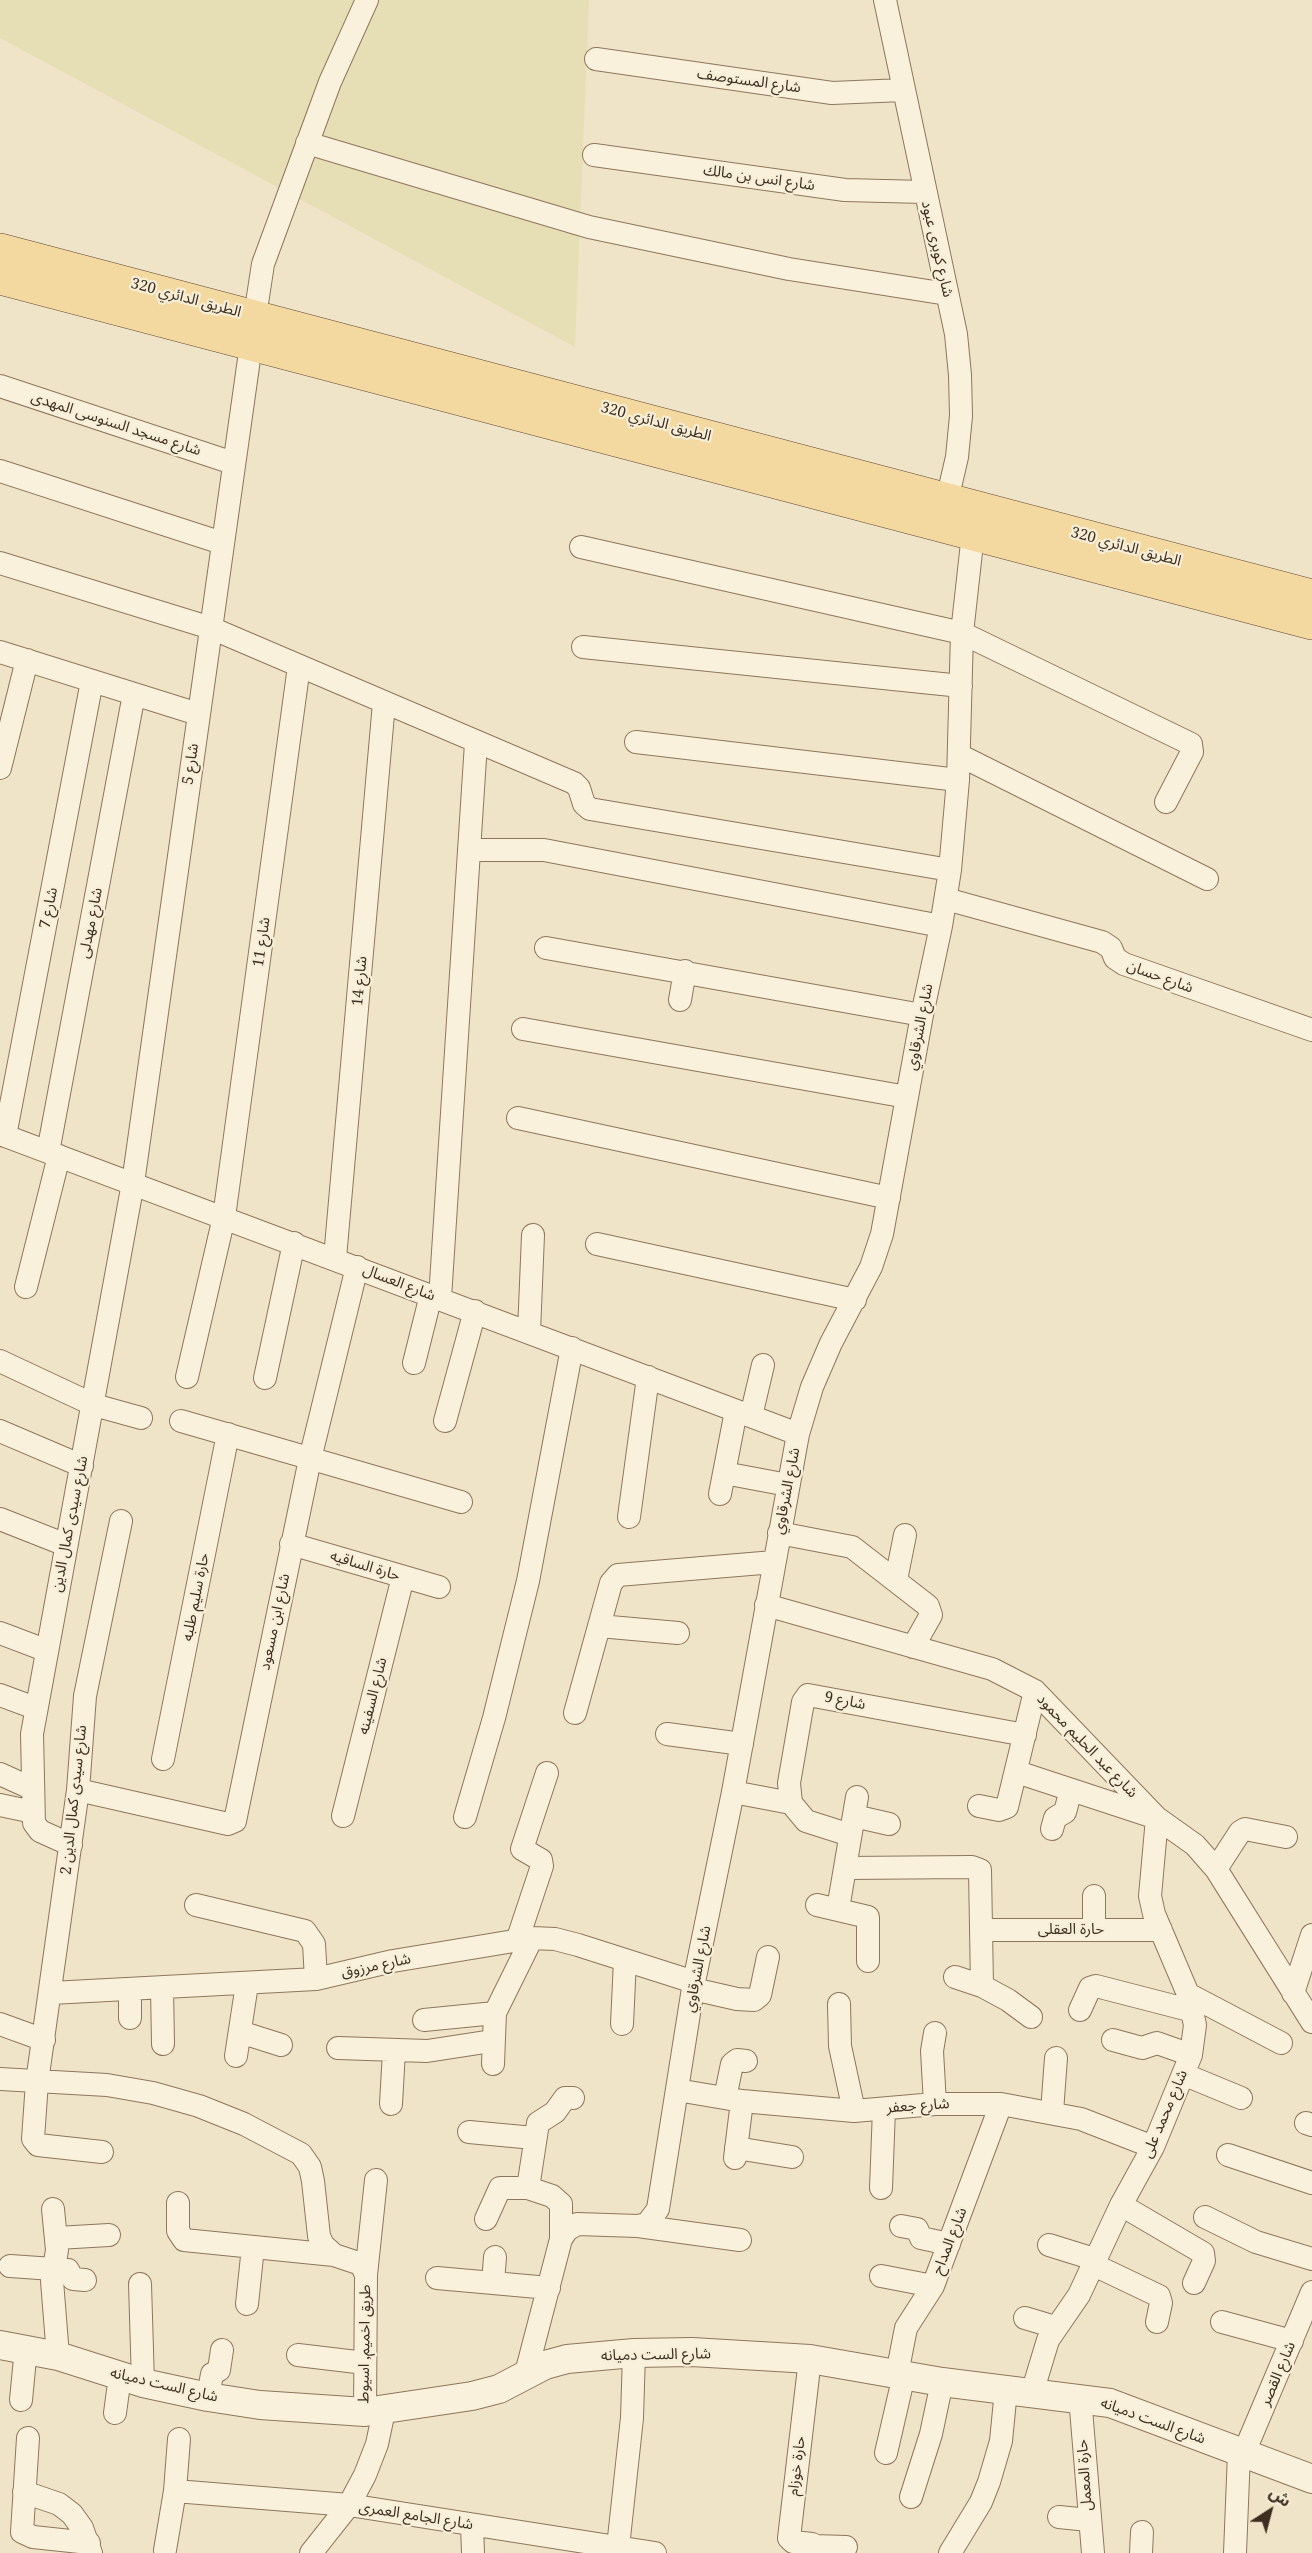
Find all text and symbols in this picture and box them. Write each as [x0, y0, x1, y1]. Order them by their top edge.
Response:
street label: شارع المستوصف [696, 65, 802, 97]
street label: شارع انس بن مالك [702, 161, 816, 195]
street label: شارع كوبرى عبود [917, 199, 957, 299]
street label: الطريق الدائري 320 [129, 275, 243, 321]
street label: شارع مسجد السنوسى المهدى [29, 388, 203, 460]
street label: الطريق الدائري 320 [599, 399, 713, 445]
street label: الطريق الدائري 320 [1069, 524, 1183, 570]
street label: شارع 5 [179, 742, 203, 786]
street label: شارع 7 [36, 886, 62, 930]
street label: شارع مهدلى [75, 886, 107, 960]
street label: شارع 11 [250, 916, 274, 968]
street label: شارع 14 [349, 955, 371, 1007]
street label: شارع حسان [1124, 957, 1196, 997]
street label: شارع الشرقاوي [903, 982, 937, 1072]
street label: شارع العسال [360, 1261, 438, 1305]
street label: شارع الشرقاوي [770, 1446, 804, 1536]
street label: شارع سيدى كمال الدين [48, 1454, 92, 1594]
street label: حارة الساقيه [328, 1547, 402, 1585]
street label: حارة سليم طلبه [179, 1551, 213, 1643]
street label: شارع ابن مسعود [256, 1572, 294, 1672]
street label: شارع السفينه [355, 1656, 391, 1736]
street label: شارع 9 [823, 1688, 867, 1714]
street label: شارع عبد الحليم محمود [1033, 1690, 1141, 1802]
street label: شارع سيدى كمال الدين 2 [57, 1724, 91, 1876]
street label: حارة العقلى [1038, 1921, 1104, 1939]
street label: شارع الشرقاوي [681, 1924, 715, 2014]
street label: شارع مرزوق [340, 1950, 412, 1982]
street label: شارع محمد على [1138, 2067, 1192, 2161]
street label: شارع جعفر [886, 2095, 950, 2117]
street label: شارع المداح [929, 2205, 971, 2277]
street label: طريق اخميم, اسيوط [355, 2284, 375, 2404]
street label: شارع القصر [1256, 2339, 1300, 2409]
street label: شارع الست دميانه [601, 2345, 711, 2365]
street label: شارع الست دميانه [108, 2364, 220, 2406]
street label: شارع الست دميانه [1098, 2394, 1208, 2448]
street label: حارة خوزام [784, 2435, 810, 2497]
street label: حارة المعمل [1074, 2439, 1096, 2511]
north arrow [1240, 2481, 1300, 2541]
text: ش [1265, 2481, 1296, 2512]
street label: شارع الجامع العمرى [358, 2498, 474, 2534]

